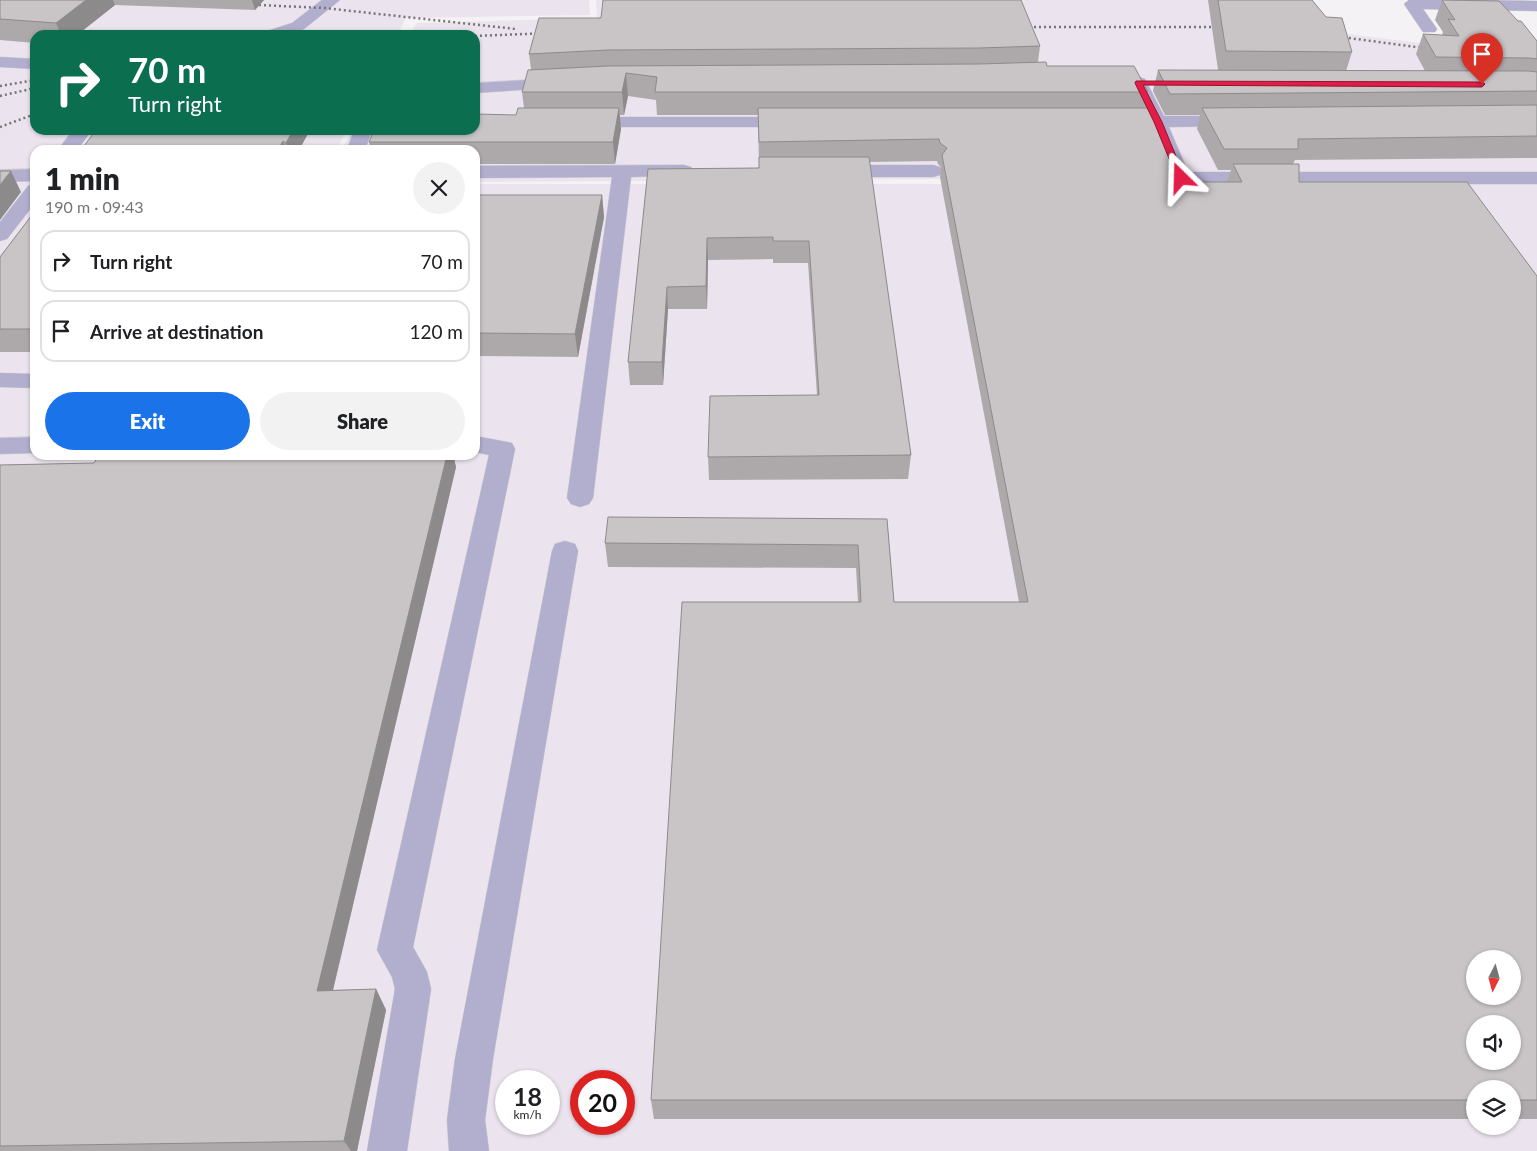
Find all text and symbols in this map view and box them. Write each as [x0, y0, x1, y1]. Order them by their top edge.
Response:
pin [1461, 33, 1503, 84]
icon: arrive [1468, 40, 1496, 68]
text: 70 m [128, 48, 206, 90]
icon: right [45, 50, 110, 115]
text: Turn right [128, 90, 222, 117]
position arrow [1154, 151, 1206, 203]
text: 1 min [45, 160, 120, 196]
button: close [413, 162, 465, 214]
text: 190 m · 09:43 [45, 197, 144, 216]
icon: right [47, 247, 75, 275]
text: Turn right [90, 250, 172, 273]
text: 70 m [420, 250, 463, 273]
icon: arrive [47, 317, 75, 345]
text: Arrive at destination [90, 320, 263, 343]
text: 120 m [409, 320, 463, 343]
button: Exit [45, 392, 250, 450]
button: Share [260, 392, 465, 450]
north arrow [1466, 950, 1521, 1005]
map controls [1466, 950, 1521, 1135]
button: sound [1466, 1015, 1521, 1070]
speed limit sign: 20 [570, 1070, 635, 1135]
button: layers [1466, 1080, 1521, 1135]
text: 18 [513, 1081, 542, 1111]
text: km/h [513, 1107, 542, 1122]

